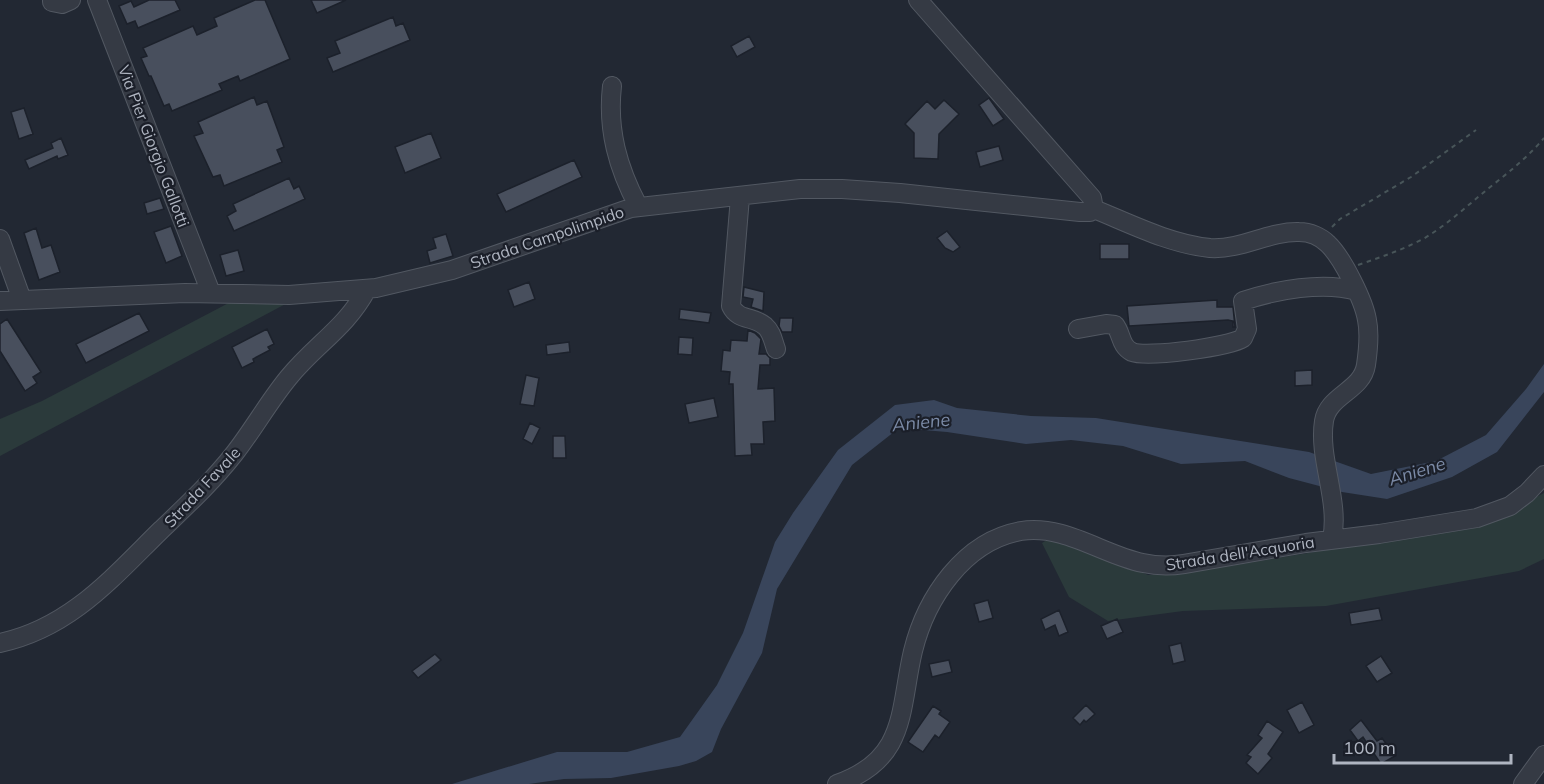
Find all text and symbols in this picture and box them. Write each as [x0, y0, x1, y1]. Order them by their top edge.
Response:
street label: Via Pier Giorgio Gallotti [114, 62, 194, 230]
street label: Strada Campolimpido [468, 201, 626, 273]
water label: Aniene [890, 408, 951, 437]
street label: Strada Favale [160, 443, 244, 531]
water label: Aniene [1385, 451, 1448, 491]
street label: Strada dell'Acquoria [1164, 531, 1316, 575]
scale bar [1334, 727, 1511, 765]
text: 100 m [1343, 736, 1396, 759]

